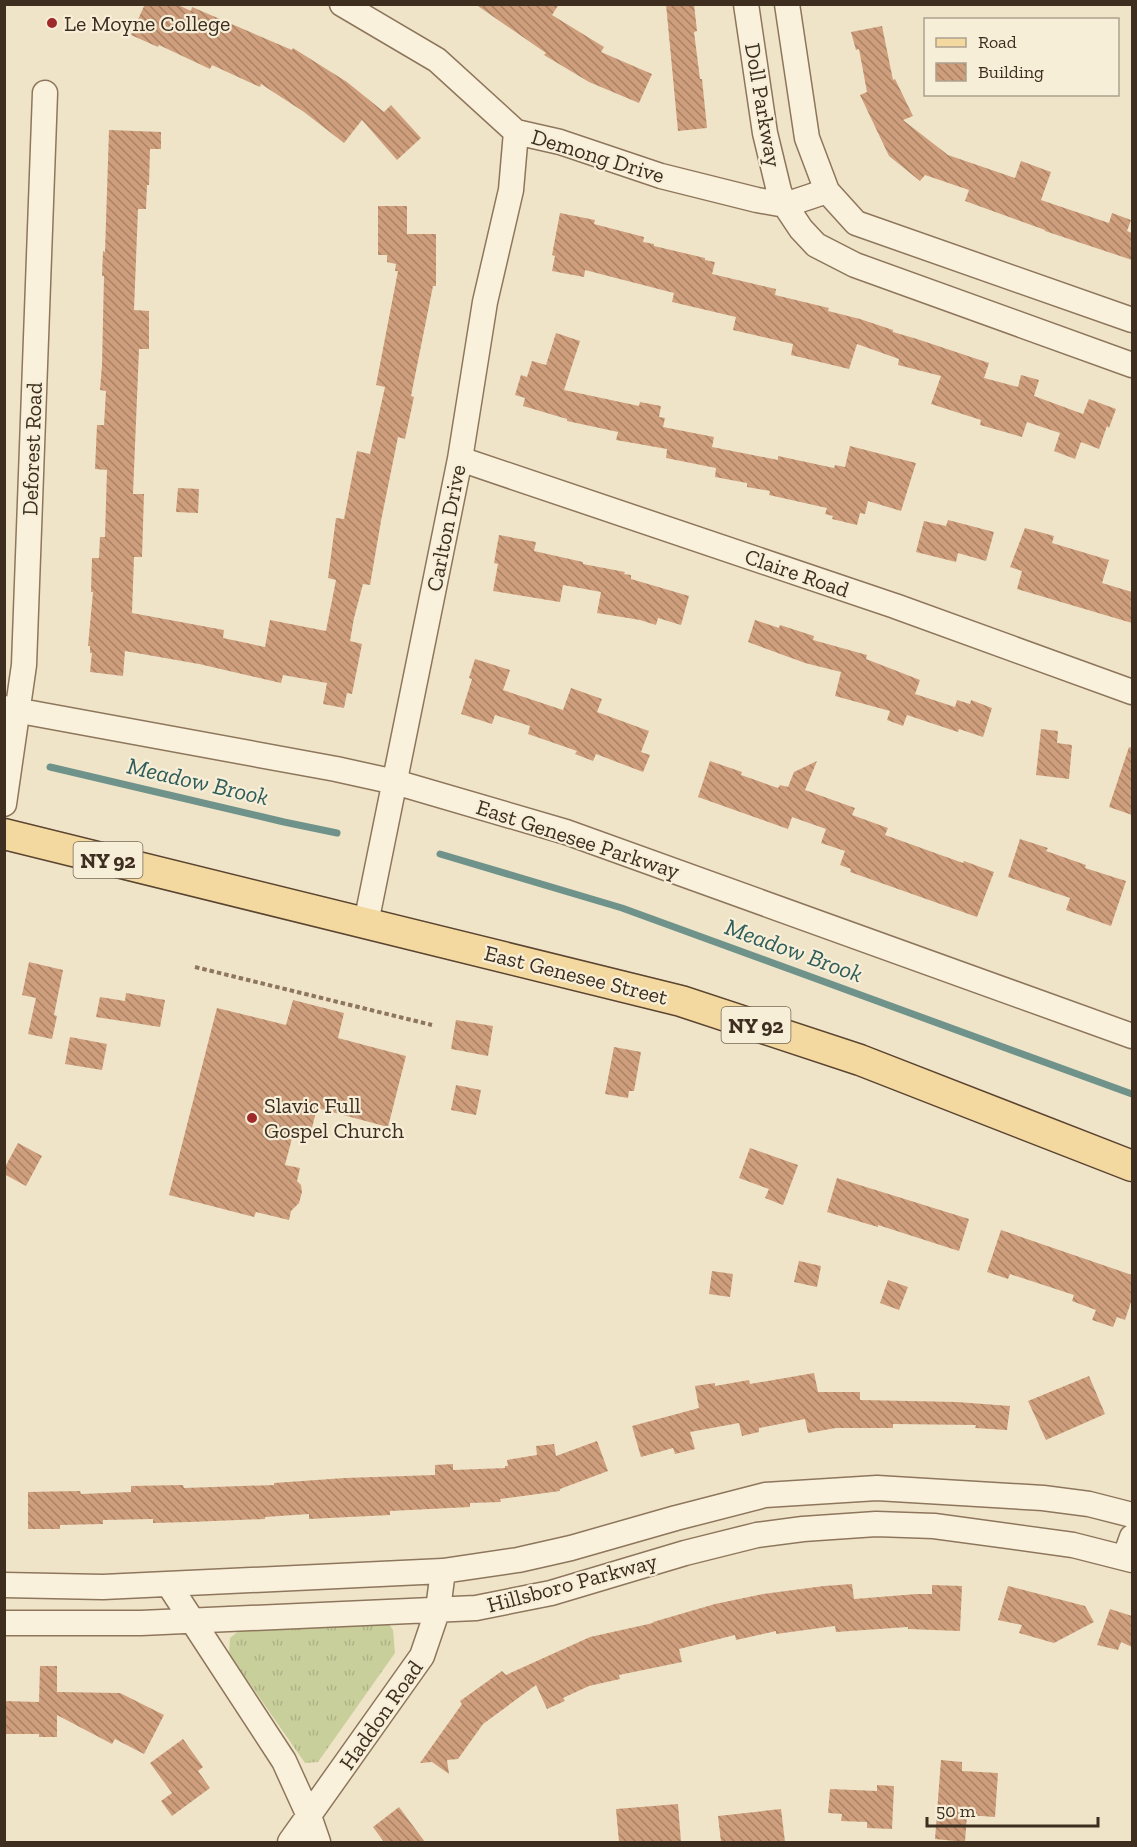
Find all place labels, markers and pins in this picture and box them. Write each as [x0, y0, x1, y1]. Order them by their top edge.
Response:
place label: Le Moyne College [64, 10, 230, 37]
marker: Le Moyne College [45, 16, 59, 30]
place label: Slavic Full Gospel Church [264, 1092, 405, 1144]
marker: Slavic Full Gospel Church [245, 1111, 259, 1125]

